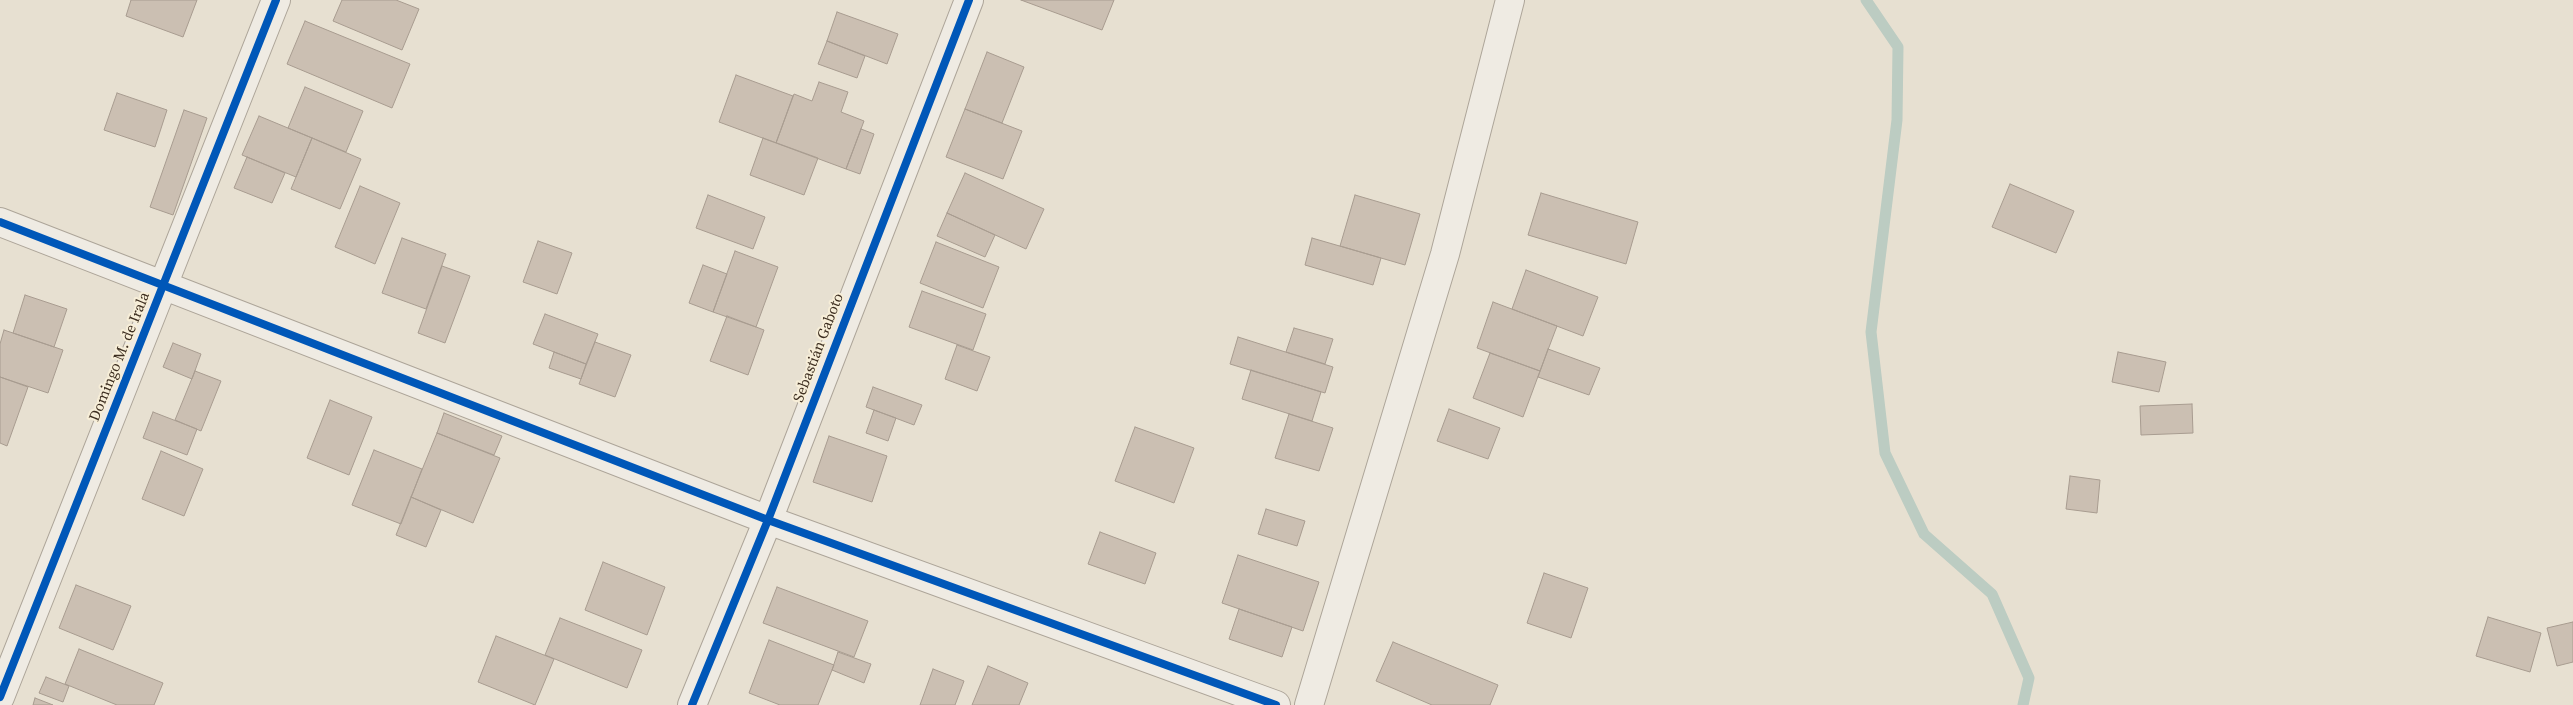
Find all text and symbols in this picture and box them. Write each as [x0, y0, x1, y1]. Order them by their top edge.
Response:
street label: Domingo M. de Irala [86, 290, 154, 424]
street label: Sebastián Gaboto [790, 291, 848, 405]

